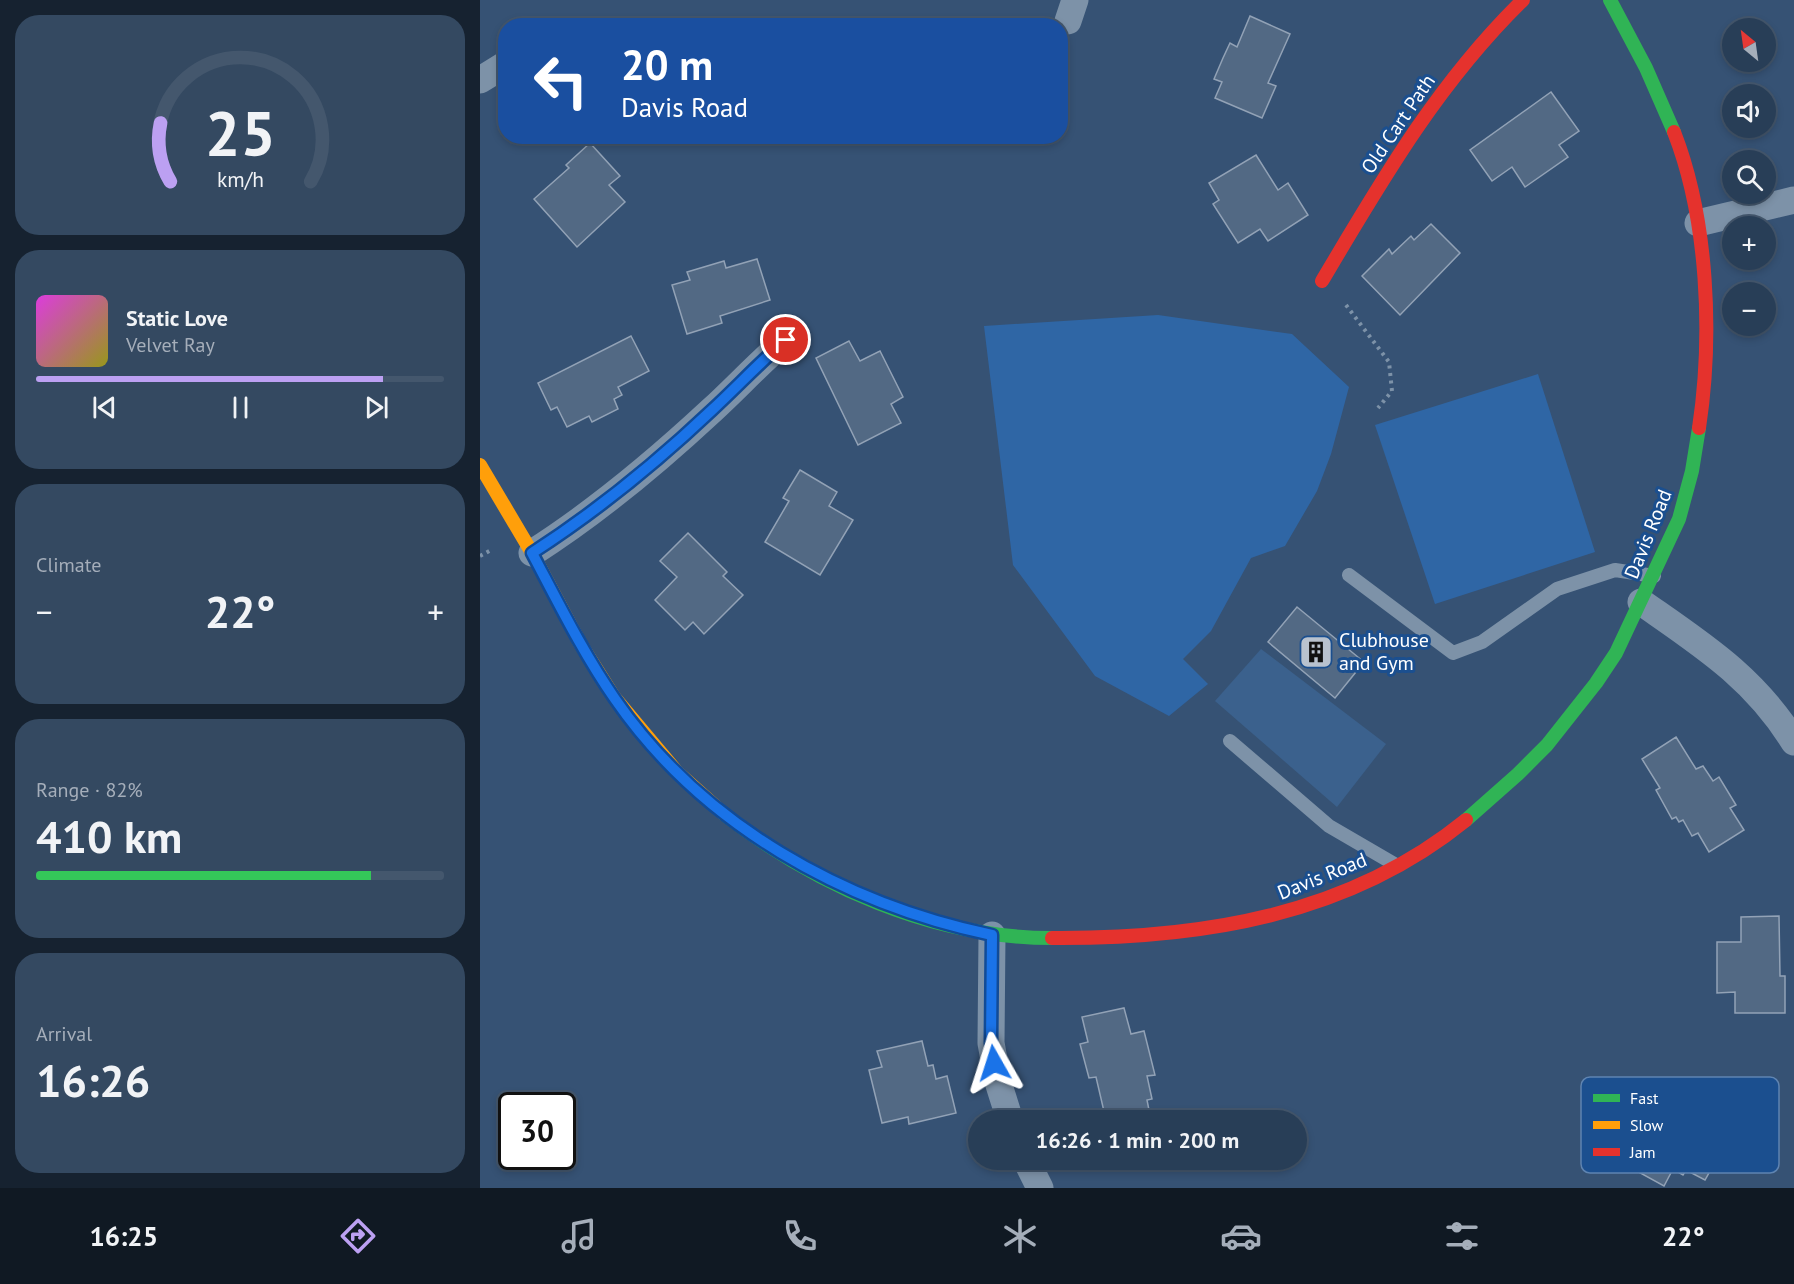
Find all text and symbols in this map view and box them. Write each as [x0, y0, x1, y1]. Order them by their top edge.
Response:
north arrow [1722, 18, 1776, 72]
map controls [1722, 18, 1776, 336]
text: 20 m [621, 37, 713, 92]
icon: left [522, 42, 600, 120]
street label: Old Cart Path [1355, 69, 1441, 179]
button: sound [1722, 84, 1776, 138]
text: Davis Road [621, 90, 748, 124]
text: 25 [205, 92, 275, 173]
button: search [1722, 150, 1776, 204]
text: km/h [216, 165, 263, 193]
button: + [1722, 216, 1776, 270]
button: − [1722, 282, 1776, 336]
text: Static Love [126, 304, 228, 332]
pin [760, 314, 811, 365]
icon: arrive [769, 323, 802, 356]
text: Velvet Ray [126, 332, 215, 358]
icon: previous [88, 391, 121, 424]
icon: pause [224, 391, 257, 424]
icon: next [360, 391, 393, 424]
street label: Davis Road [1618, 486, 1678, 582]
text: Climate [36, 552, 102, 578]
text: 22° [205, 582, 275, 640]
text: − [36, 590, 53, 633]
text: + [427, 590, 444, 633]
place label: Clubhouse and Gym [1339, 627, 1429, 676]
building icon: Clubhouse and Gym [1298, 634, 1334, 670]
text: Range · 82% [36, 777, 143, 803]
text: 410 km [36, 807, 182, 865]
street label: Davis Road [1274, 846, 1370, 906]
text: Arrival [36, 1021, 92, 1047]
position arrow [962, 1031, 1026, 1095]
text: 16:26 [36, 1051, 150, 1109]
legend [1581, 1077, 1779, 1173]
text: Fast [1630, 1088, 1659, 1108]
speed limit sign: 30 [498, 1092, 576, 1170]
text: Slow [1630, 1115, 1664, 1135]
text: 16:26 · 1 min · 200 m [1036, 1126, 1239, 1154]
text: Jam [1629, 1142, 1656, 1162]
icon: directions [337, 1215, 379, 1257]
icon: music [558, 1215, 600, 1257]
icon: phone [779, 1215, 821, 1257]
icon: climate [999, 1215, 1041, 1257]
icon: car [1220, 1215, 1262, 1257]
icon: filters [1441, 1215, 1483, 1257]
text: 16:25 [89, 1219, 158, 1253]
text: 22° [1662, 1219, 1704, 1253]

